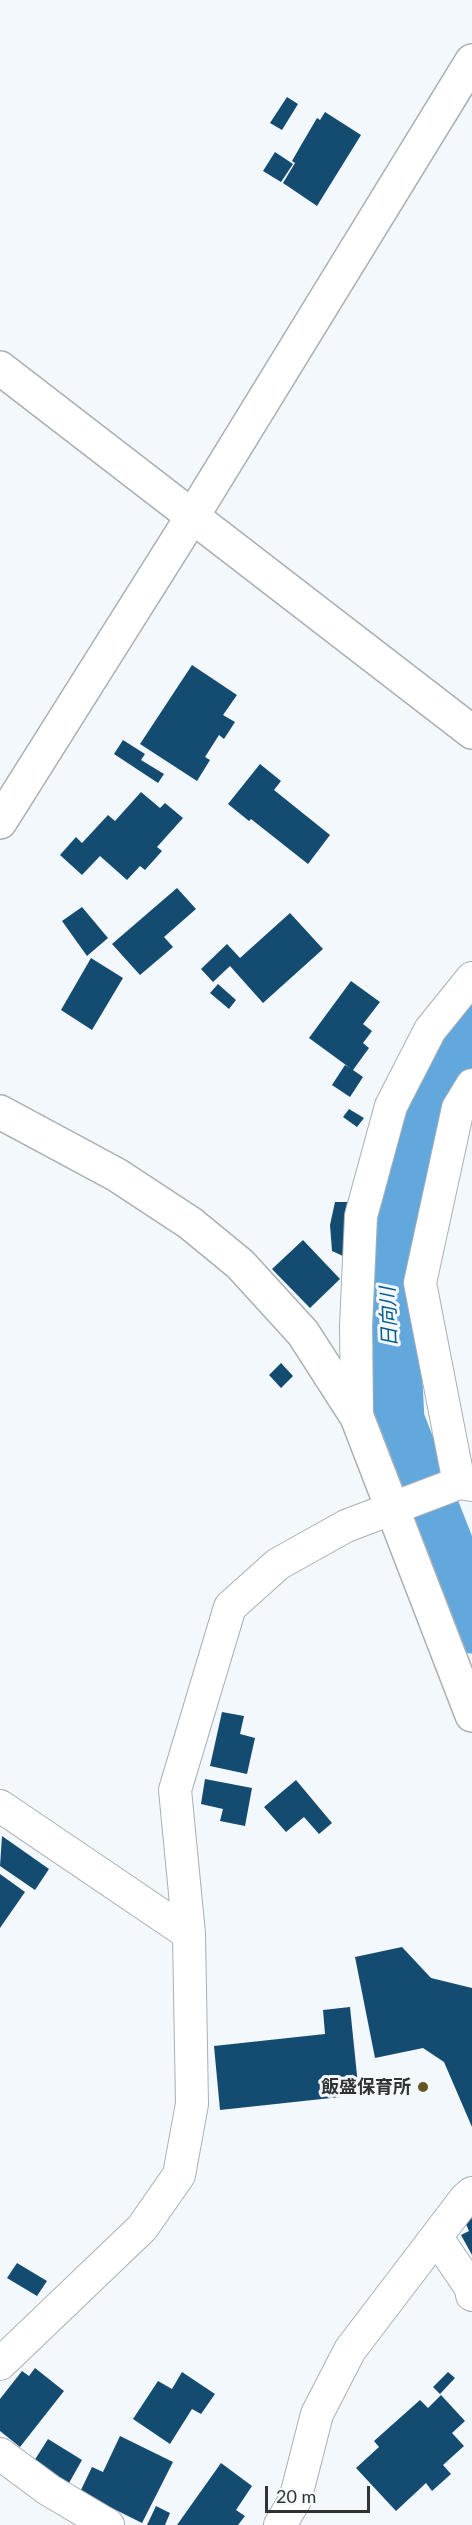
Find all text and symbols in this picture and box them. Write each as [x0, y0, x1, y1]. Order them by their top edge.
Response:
water label: 日向川 [376, 1287, 402, 1347]
place label: 飯盛保育所 [321, 2076, 411, 2098]
marker: 飯盛保育所 [416, 2080, 430, 2094]
scale bar [268, 2474, 373, 2512]
text: 20 m [276, 2485, 316, 2507]

